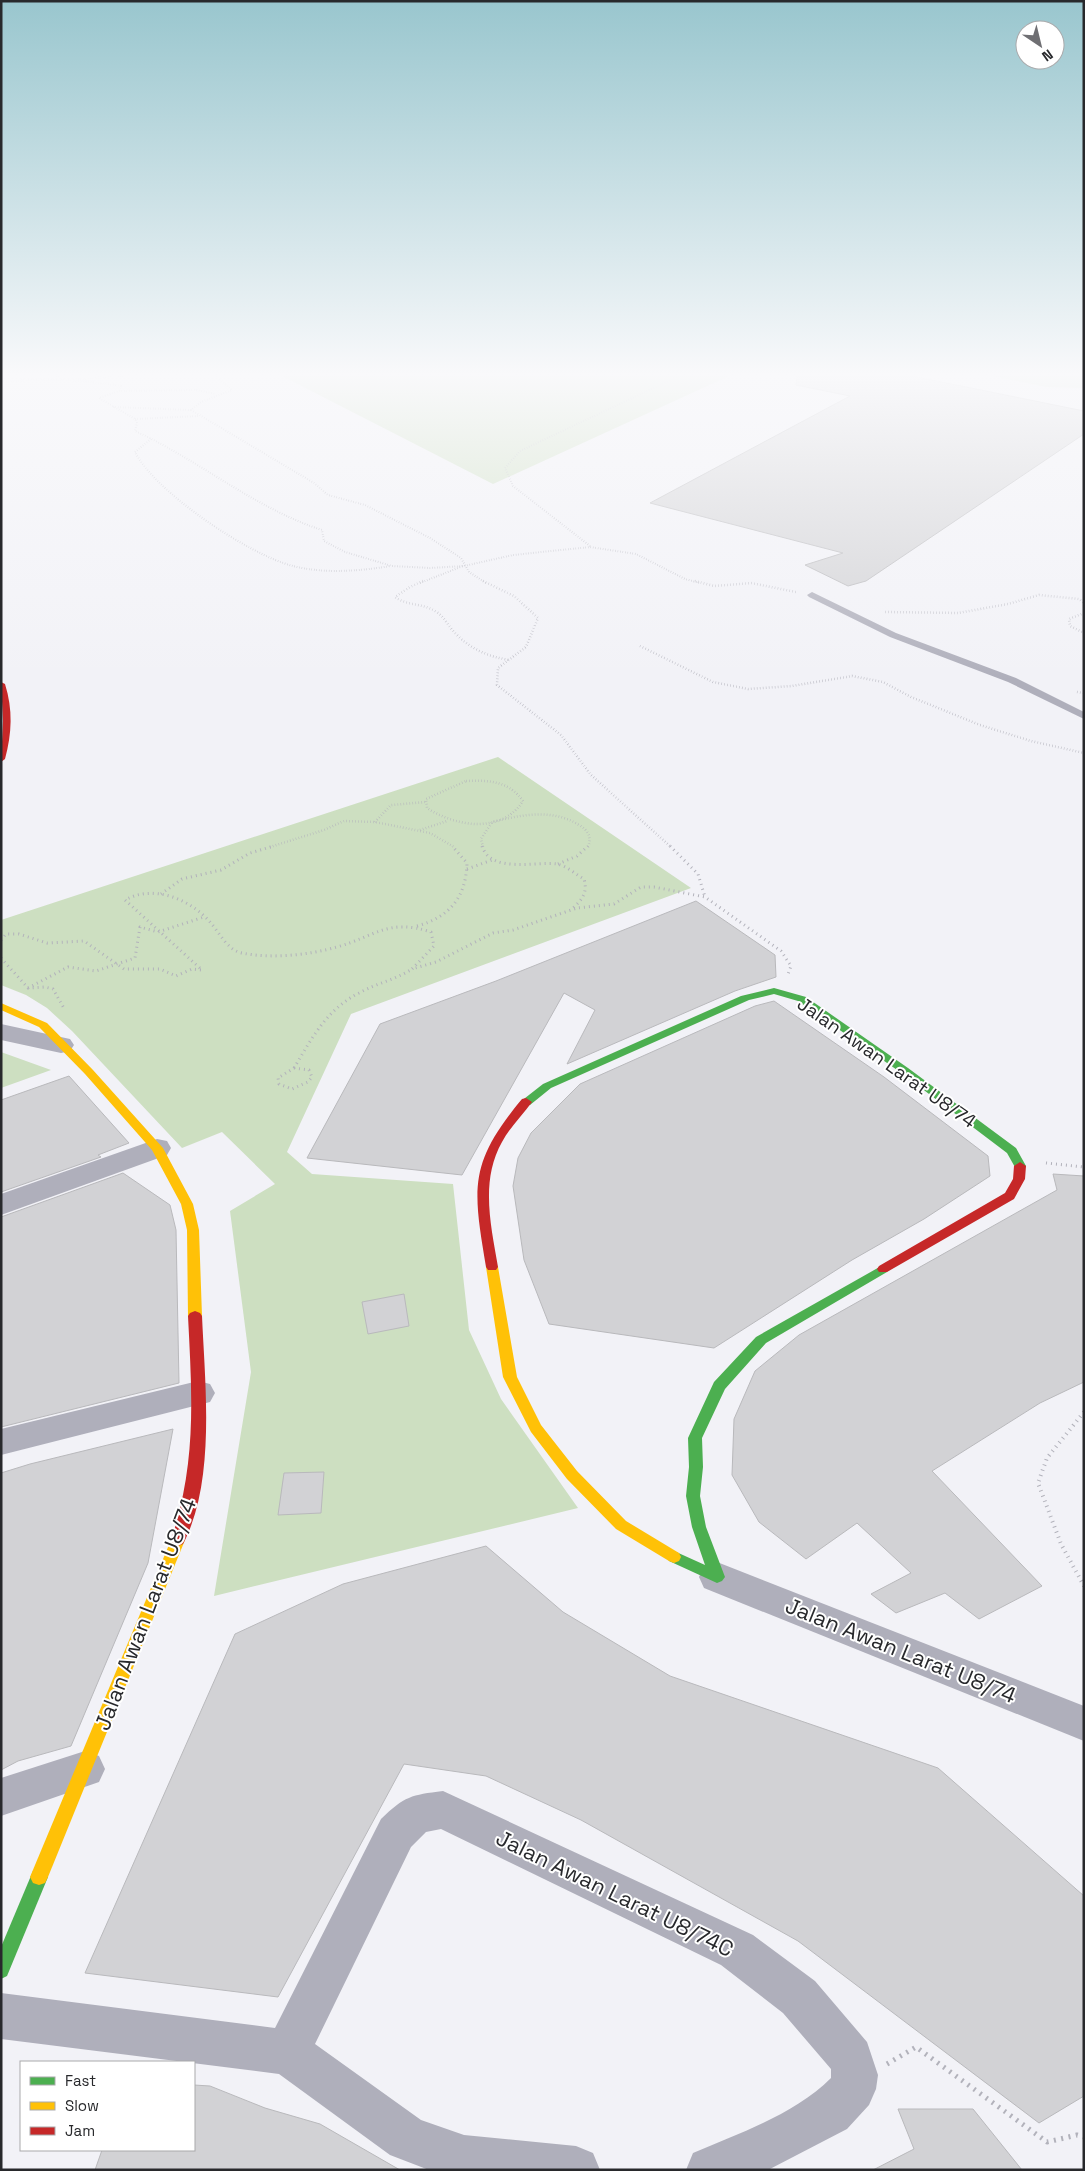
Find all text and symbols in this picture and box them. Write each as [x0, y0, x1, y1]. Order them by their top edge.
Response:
north arrow [1015, 20, 1065, 70]
text: N [1038, 46, 1056, 66]
street label: Jalan Awan Larat U8/74 [792, 991, 981, 1134]
street label: Jalan Awan Larat U8/74 [88, 1494, 202, 1734]
street label: Jalan Awan Larat U8/74 [781, 1591, 1021, 1709]
street label: Jalan Awan Larat U8/74C [492, 1823, 738, 1963]
legend [20, 2061, 195, 2151]
text: Fast [65, 2071, 96, 2090]
text: Slow [65, 2096, 99, 2115]
text: Jam [65, 2121, 95, 2140]

